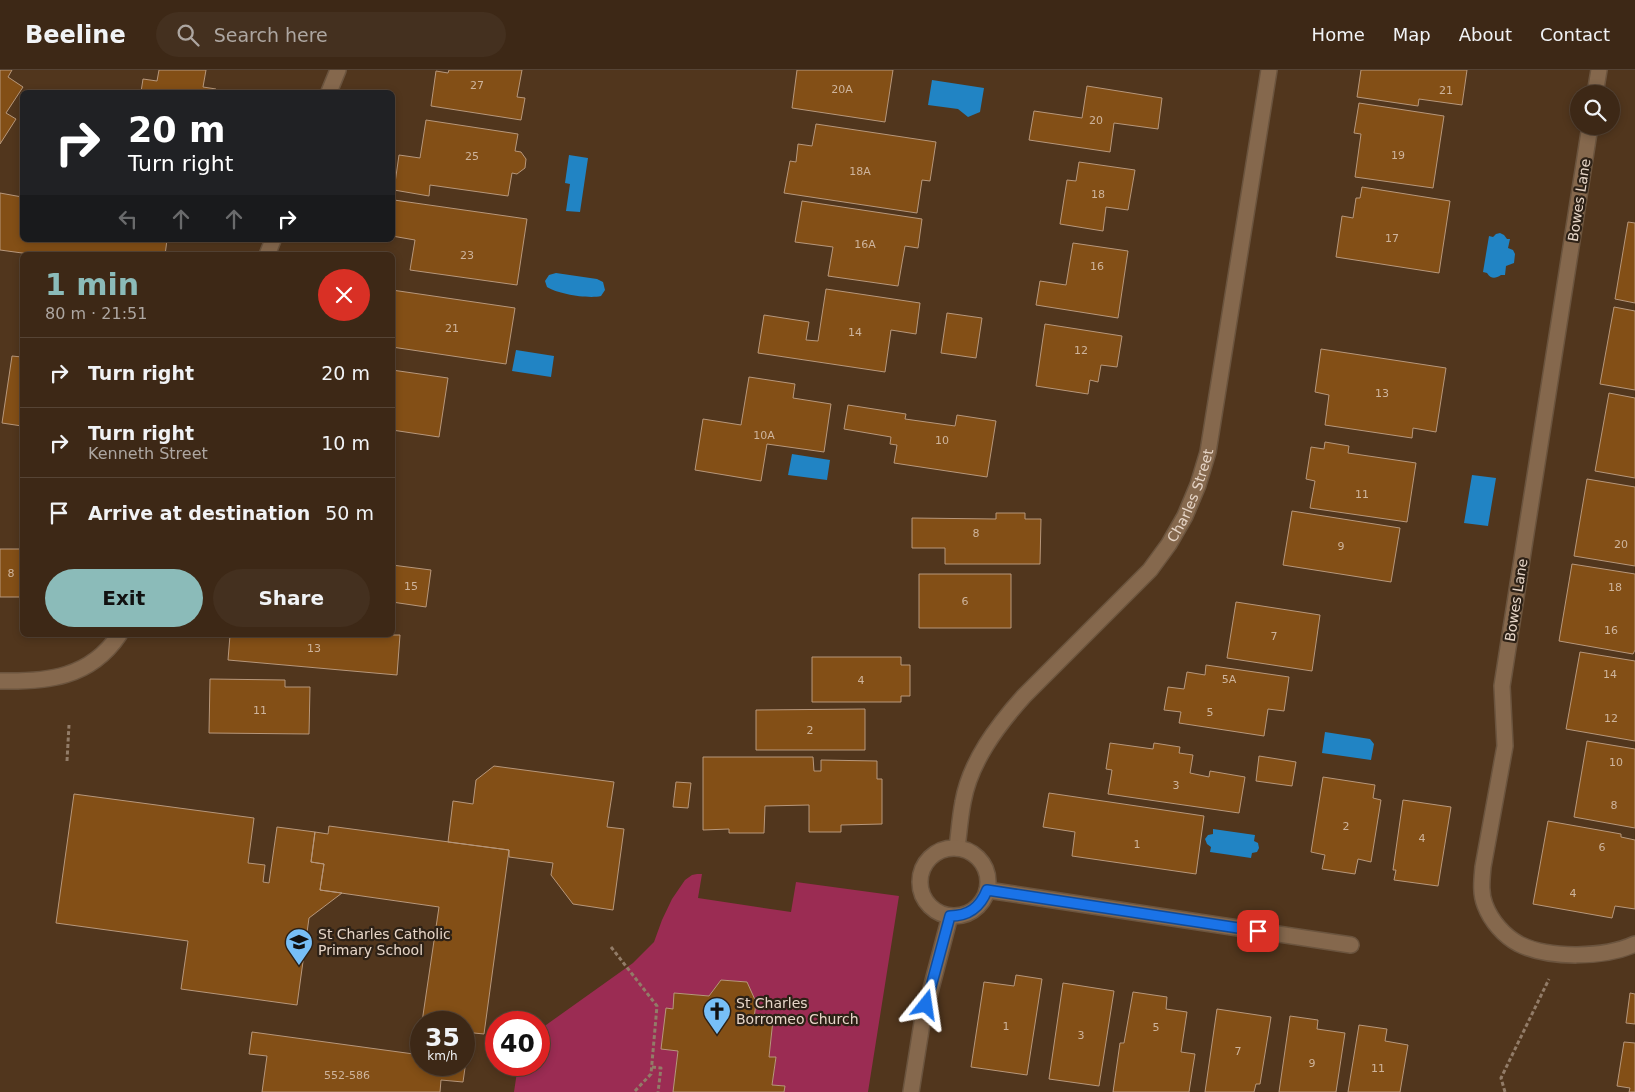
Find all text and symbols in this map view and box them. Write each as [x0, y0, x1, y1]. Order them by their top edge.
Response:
search box [156, 12, 506, 57]
text: Beeline [25, 21, 126, 49]
icon: search [174, 21, 202, 49]
text: Search here [214, 24, 328, 46]
text: Home [1312, 24, 1365, 45]
text: Map [1393, 24, 1431, 45]
text: About [1459, 24, 1512, 45]
text: Contact [1540, 24, 1610, 45]
house number: 27 [470, 79, 484, 92]
house number: 20A [831, 83, 853, 96]
house number: 21 [1439, 84, 1453, 97]
map controls [1570, 85, 1620, 135]
button: search [1570, 85, 1620, 135]
icon: right [45, 110, 110, 175]
text: 20 m [128, 110, 225, 150]
house number: 20 [1089, 114, 1103, 127]
house number: 19 [1391, 149, 1405, 162]
house number: 25 [465, 150, 479, 163]
text: Turn right [128, 151, 233, 176]
street label: Bowes Lane [1565, 157, 1593, 243]
house number: 18A [849, 165, 871, 178]
house number: 18 [1091, 188, 1105, 201]
icon: left [114, 205, 142, 233]
icon: ahead [167, 205, 195, 233]
icon: ahead [220, 205, 248, 233]
icon: right [273, 205, 301, 233]
house number: 17 [1385, 232, 1399, 245]
house number: 16A [854, 238, 876, 251]
house number: 23 [460, 249, 474, 262]
house number: 16 [1090, 260, 1104, 273]
text: 1 min [45, 267, 139, 302]
button: close [318, 269, 370, 321]
text: 80 m · 21:51 [45, 304, 147, 323]
house number: 21 [445, 322, 459, 335]
house number: 14 [848, 326, 862, 339]
house number: 12 [1074, 344, 1088, 357]
icon: right [45, 359, 73, 387]
text: Turn right [88, 362, 194, 384]
text: 20 m [321, 362, 370, 384]
house number: 13 [1375, 387, 1389, 400]
text: Turn right [88, 422, 194, 444]
icon: right [45, 429, 73, 457]
house number: 10A [753, 429, 775, 442]
text: 10 m [321, 432, 370, 454]
house number: 10 [935, 434, 949, 447]
text: Kenneth Street [88, 444, 208, 463]
street label: Charles Street [1164, 447, 1216, 545]
house number: 11 [1355, 488, 1369, 501]
icon: arrive [45, 499, 73, 527]
text: Arrive at destination [88, 502, 310, 524]
text: 50 m [325, 502, 374, 524]
house number: 8 [973, 527, 980, 540]
house number: 20 [1614, 538, 1628, 551]
house number: 9 [1338, 540, 1345, 553]
street label: Bowes Lane [1502, 557, 1530, 643]
house number: 8 [8, 567, 15, 580]
button: Exit [45, 569, 203, 627]
button: Share [213, 569, 370, 627]
house number: 15 [404, 580, 418, 593]
house number: 18 [1608, 581, 1622, 594]
house number: 6 [962, 595, 969, 608]
house number: 16 [1604, 624, 1618, 637]
house number: 7 [1271, 630, 1278, 643]
house number: 13 [307, 642, 321, 655]
house number: 14 [1603, 668, 1617, 681]
house number: 5A [1222, 673, 1237, 686]
house number: 4 [858, 674, 865, 687]
house number: 11 [253, 704, 267, 717]
house number: 5 [1207, 706, 1214, 719]
house number: 12 [1604, 712, 1618, 725]
house number: 2 [807, 724, 814, 737]
house number: 10 [1609, 756, 1623, 769]
house number: 3 [1173, 779, 1180, 792]
house number: 8 [1611, 799, 1618, 812]
house number: 2 [1343, 820, 1350, 833]
house number: 4 [1419, 832, 1426, 845]
house number: 1 [1134, 838, 1141, 851]
house number: 6 [1599, 841, 1606, 854]
house number: 4 [1570, 887, 1577, 900]
pin [1237, 910, 1279, 952]
icon: arrive [1244, 917, 1272, 945]
place label: St Charles Catholic Primary School [318, 926, 451, 958]
school or university icon: St Charles Catholic Primary School [284, 927, 314, 966]
position arrow [899, 978, 951, 1030]
place label: St Charles Borromeo Church [736, 995, 859, 1027]
church icon: St Charles Borromeo Church [702, 996, 732, 1035]
speed limit sign: 40 [485, 1011, 550, 1076]
house number: 1 [1003, 1020, 1010, 1033]
house number: 5 [1153, 1021, 1160, 1034]
text: 35 [425, 1023, 460, 1052]
house number: 3 [1078, 1029, 1085, 1042]
house number: 7 [1235, 1045, 1242, 1058]
text: km/h [427, 1049, 458, 1063]
house number: 9 [1309, 1057, 1316, 1070]
house number: 11 [1371, 1062, 1385, 1075]
house number: 552-586 [324, 1069, 370, 1082]

